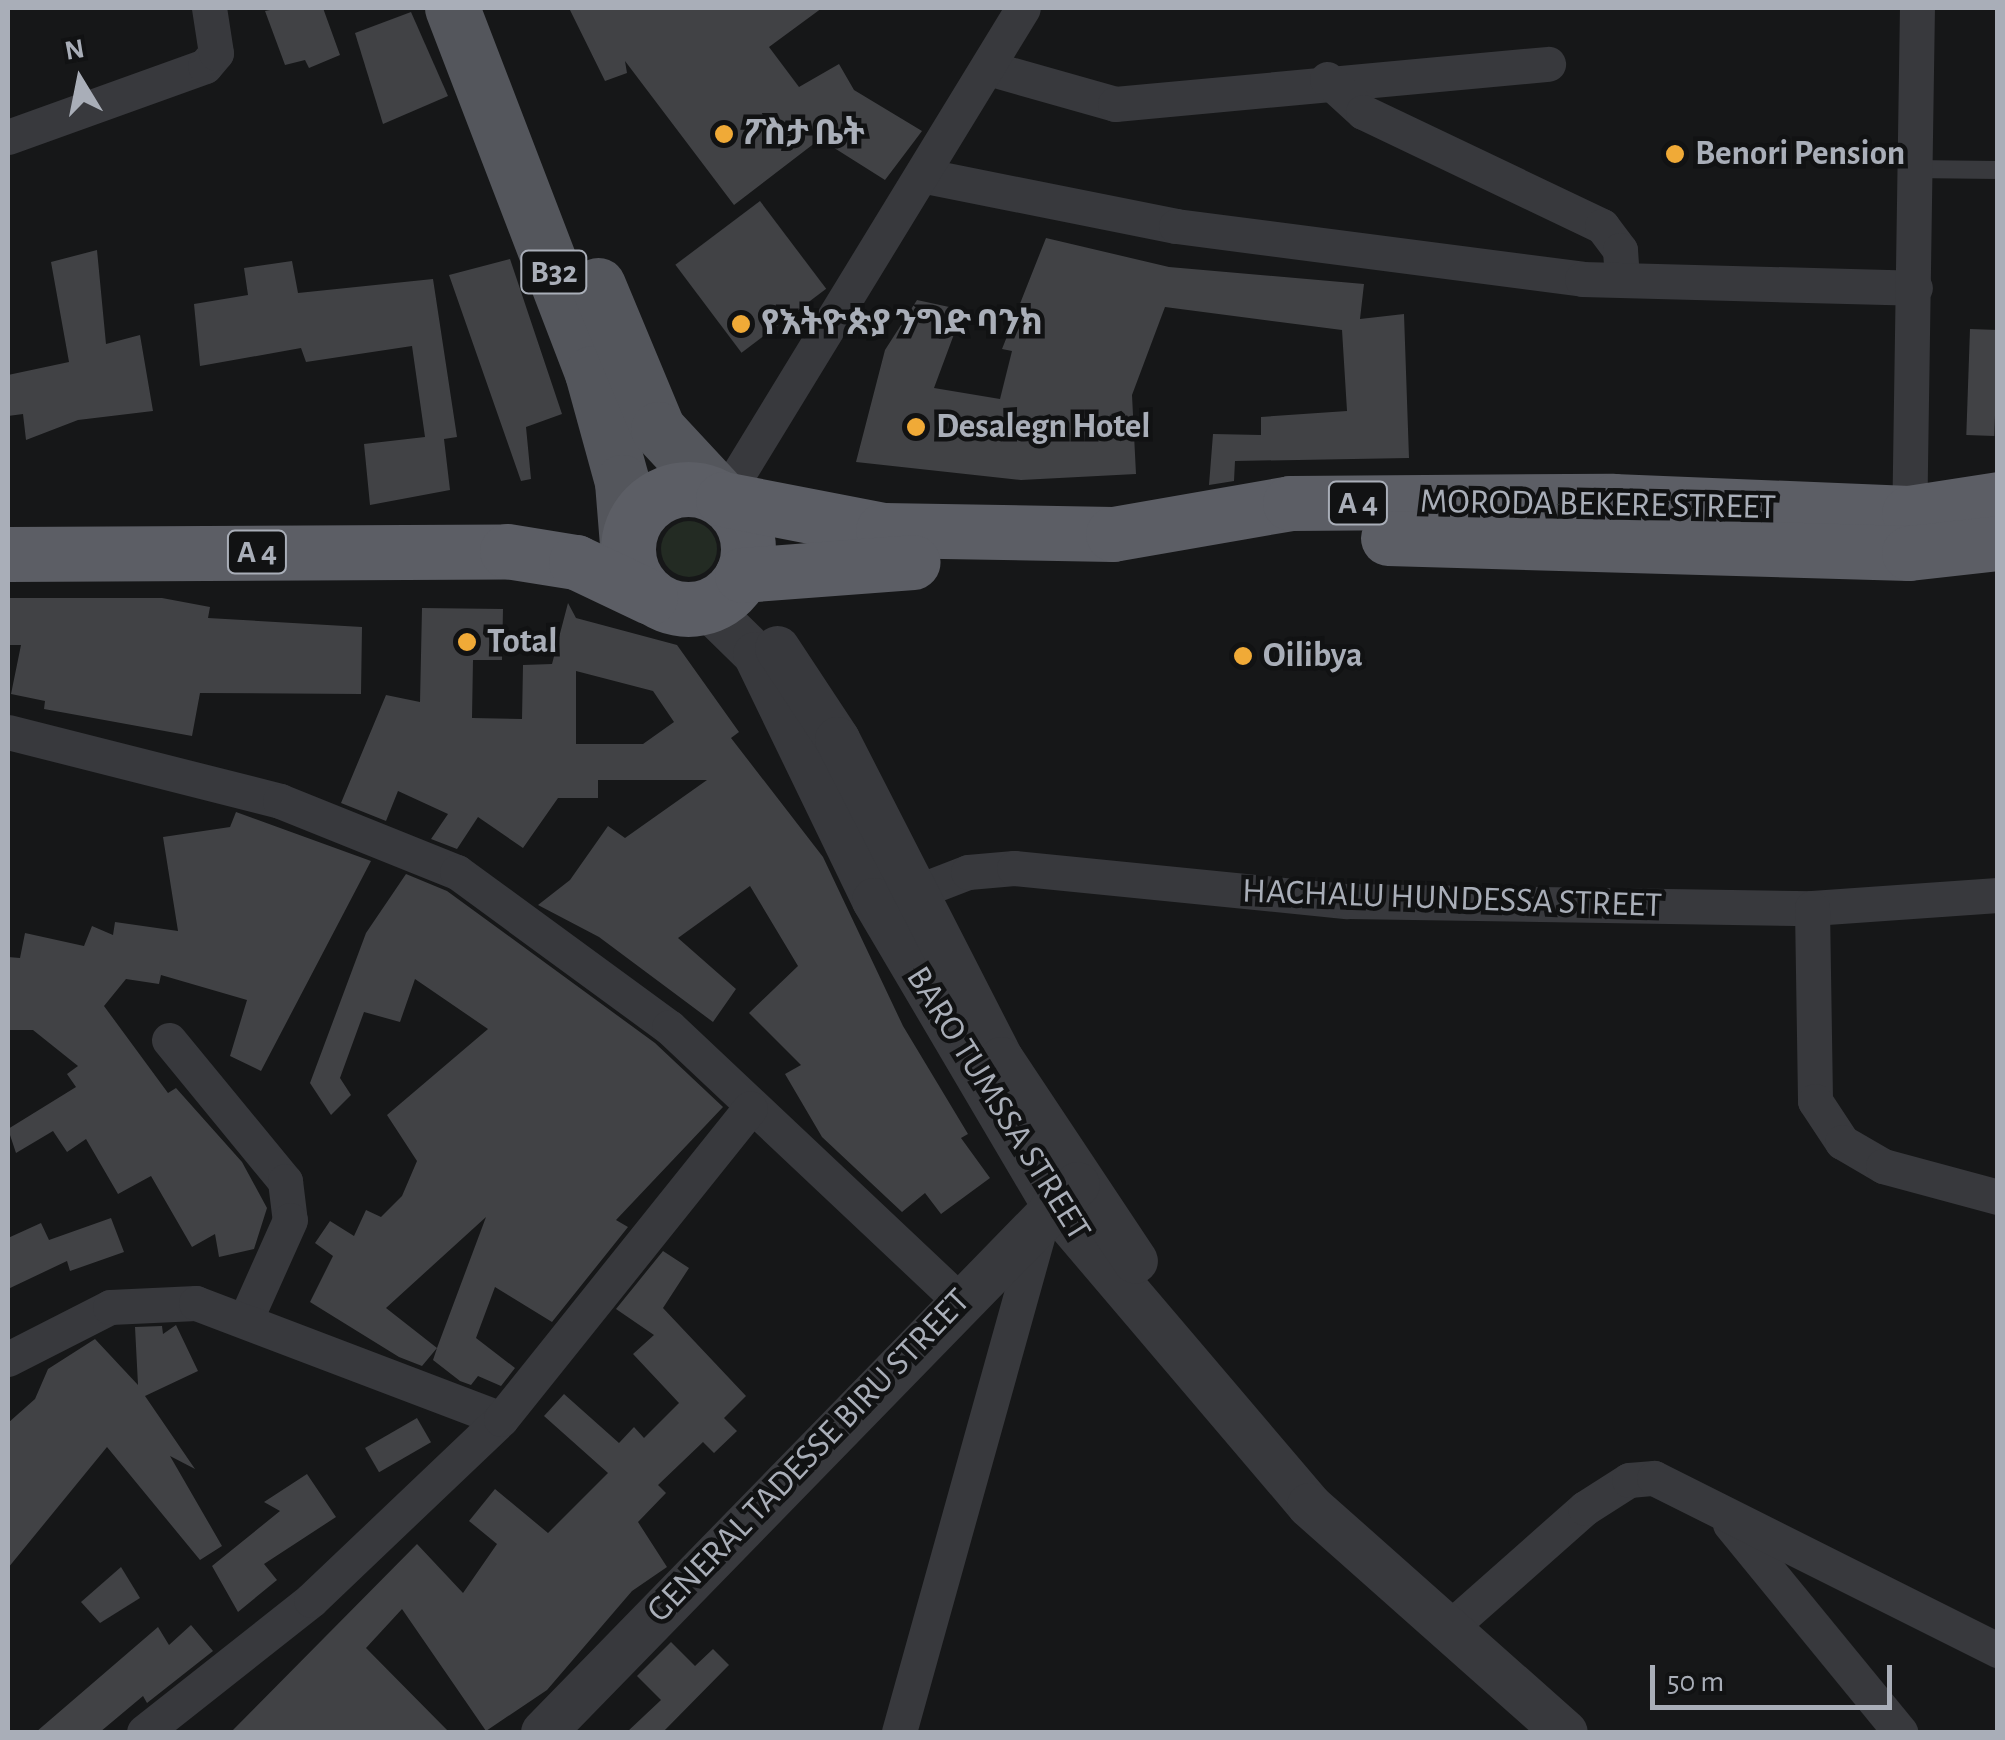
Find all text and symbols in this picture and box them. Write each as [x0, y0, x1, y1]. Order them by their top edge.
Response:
north arrow [30, 30, 130, 130]
text: N [63, 35, 87, 66]
place label: ፖስታ ቤት [744, 113, 865, 155]
marker: ፖስታ ቤት [713, 123, 735, 145]
place label: Benori Pension [1695, 133, 1905, 175]
marker: Benori Pension [1664, 143, 1686, 165]
road number: B32 [519, 245, 589, 299]
place label: የእትዮጵያ ንግድ ባንክ [761, 303, 1043, 345]
marker: የእትዮጵያ ንግድ ባንክ [730, 313, 752, 335]
place label: Desalegn Hotel [936, 406, 1150, 448]
marker: Desalegn Hotel [905, 416, 927, 438]
road number: A 4 [1326, 476, 1390, 530]
street label: MORODA BEKERE STREET [1419, 481, 1777, 529]
road number: A 4 [224, 525, 290, 579]
place label: Total [487, 621, 558, 663]
marker: Total [456, 631, 478, 653]
place label: Oilibya [1263, 635, 1363, 677]
marker: Oilibya [1232, 645, 1254, 667]
street label: HACHALU HUNDESSA STREET [1241, 871, 1663, 927]
street label: BARO TUMSSA STREET [897, 959, 1099, 1249]
street label: GENERAL TADESSE BIRU STREET [639, 1281, 979, 1631]
scale bar [1655, 1645, 1898, 1707]
text: 50 m [1667, 1667, 1724, 1697]

